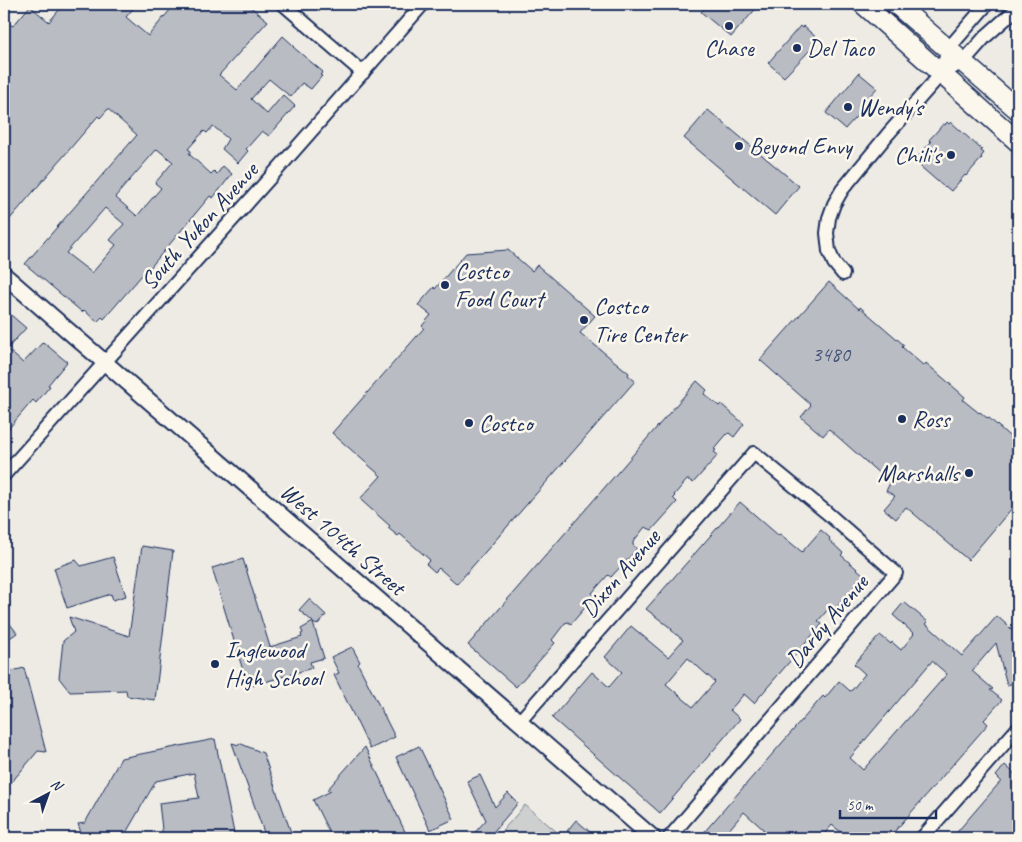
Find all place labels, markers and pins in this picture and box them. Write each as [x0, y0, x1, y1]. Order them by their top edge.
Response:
marker: Chase [723, 20, 735, 32]
place label: Chase [705, 33, 756, 63]
place label: Del Taco [807, 33, 875, 63]
marker: Del Taco [791, 42, 803, 54]
place label: Wendy's [858, 92, 926, 122]
marker: Wendy's [842, 101, 854, 113]
place label: Beyond Envy [749, 131, 853, 161]
marker: Beyond Envy [733, 140, 745, 152]
place label: Chili's [895, 140, 944, 170]
marker: Chili's [945, 149, 957, 161]
place label: Costco Food Court [455, 256, 546, 314]
marker: Costco Food Court [439, 279, 451, 291]
place label: Costco Tire Center [594, 291, 689, 349]
marker: Costco Tire Center [578, 314, 590, 326]
place label: Ross [912, 404, 951, 434]
place label: Costco [479, 408, 535, 438]
marker: Ross [896, 413, 908, 425]
marker: Costco [463, 417, 475, 429]
place label: Marshalls [878, 458, 961, 488]
marker: Marshalls [963, 467, 975, 479]
place label: Inglewood High School [225, 635, 325, 693]
marker: Inglewood High School [209, 658, 221, 670]

